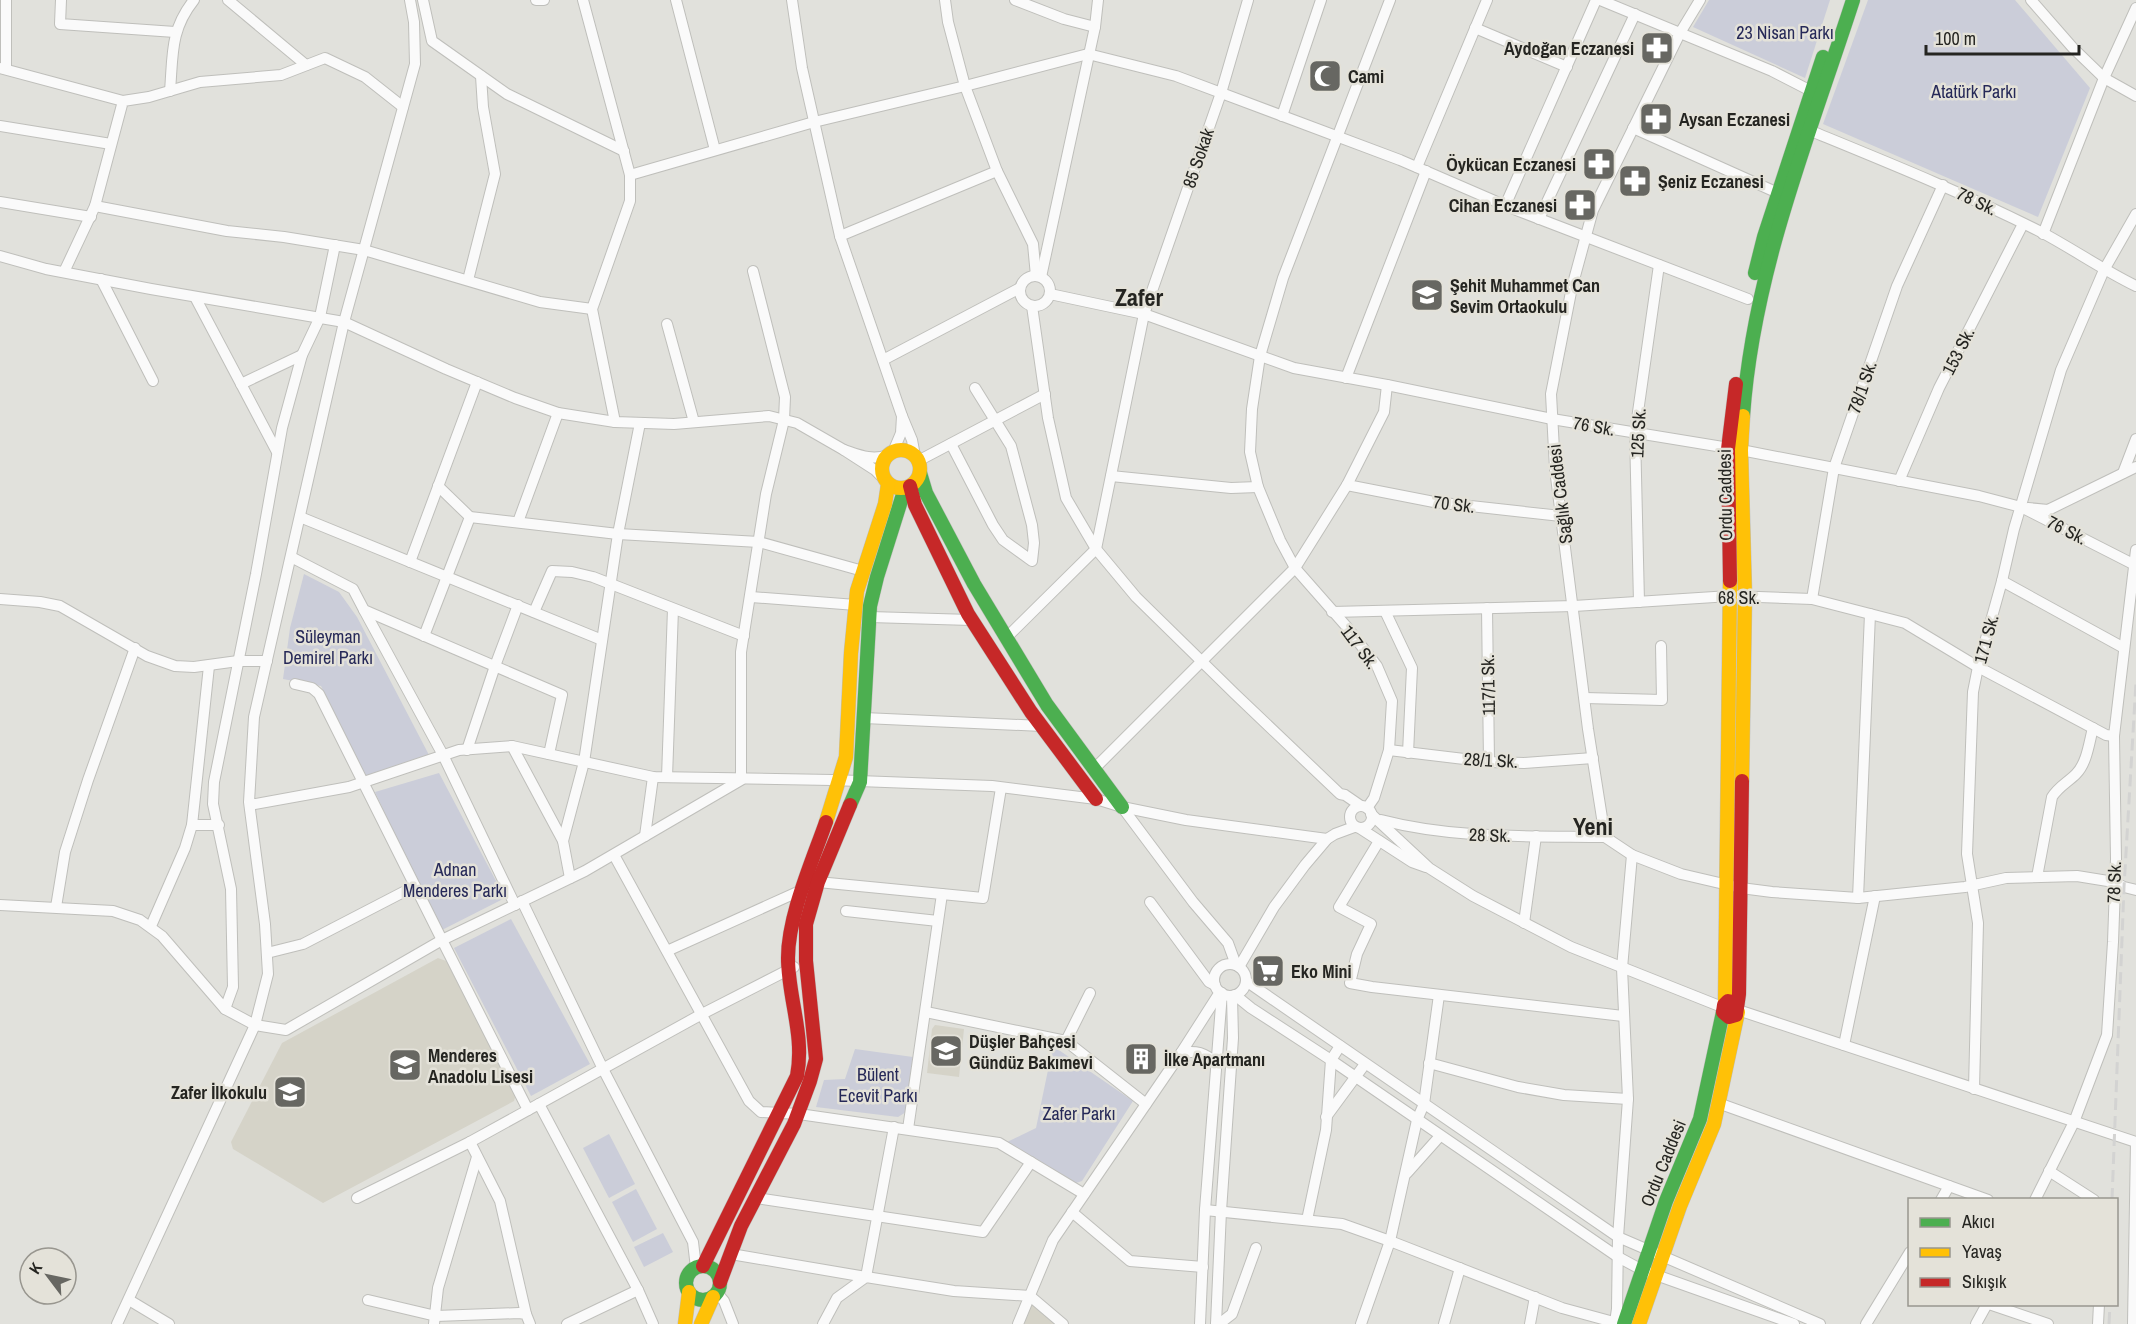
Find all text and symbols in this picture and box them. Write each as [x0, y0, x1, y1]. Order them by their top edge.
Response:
scale bar [1926, 18, 2079, 56]
park label: 23 Nisan Parkı [1736, 20, 1834, 45]
text: 100 m [1935, 26, 1976, 51]
pharmacy icon: Aydoğan Eczanesi [1639, 30, 1675, 66]
place label: Aydoğan Eczanesi [1504, 36, 1634, 61]
mosque icon: Cami [1307, 58, 1343, 94]
place label: Cami [1348, 64, 1384, 89]
park label: Atatürk Parkı [1930, 79, 2017, 104]
pharmacy icon: Aysan Eczanesi [1638, 101, 1674, 137]
place label: Aysan Eczanesi [1679, 107, 1790, 132]
street label: 85 Sokak [1176, 124, 1220, 191]
pharmacy icon: Öykücan Eczanesi [1581, 146, 1617, 182]
place label: Öykücan Eczanesi [1446, 152, 1576, 177]
pharmacy icon: Şeniz Eczanesi [1617, 163, 1653, 199]
place label: Şeniz Eczanesi [1658, 169, 1764, 194]
street label: 78 Sk. [1953, 181, 2001, 221]
pharmacy icon: Cihan Eczanesi [1562, 187, 1598, 223]
place label: Cihan Eczanesi [1449, 193, 1557, 218]
place label: Şehit Muhammet Can Sevim Ortaokulu [1450, 273, 1600, 319]
school or university icon: Şehit Muhammet Can Sevim Ortaokulu [1409, 277, 1445, 313]
district label: Zafer [1115, 281, 1163, 313]
street label: 153 Sk. [1935, 323, 1981, 379]
street label: 78/1 Sk. [1841, 357, 1883, 417]
street label: 125 Sk. [1624, 407, 1652, 459]
street label: 76 Sk. [1571, 410, 1617, 442]
street label: Sağlık Caddesi [1541, 443, 1579, 545]
street label: Ordu Caddesi [1712, 449, 1738, 541]
street label: 70 Sk. [1432, 489, 1476, 519]
street label: 76 Sk. [2043, 509, 2091, 551]
street label: 68 Sk. [1718, 585, 1760, 610]
street label: 171 Sk. [1967, 612, 2005, 666]
street label: 117 Sk. [1335, 620, 1385, 674]
park label: Süleyman Demirel Parkı [283, 624, 373, 670]
street label: 117/1 Sk. [1475, 654, 1501, 716]
street label: 28/1 Sk. [1463, 746, 1519, 774]
district label: Yeni [1573, 810, 1613, 842]
street label: 28 Sk. [1469, 822, 1511, 848]
park label: Adnan Menderes Parkı [403, 857, 507, 903]
street label: 78 Sk. [2101, 861, 2127, 903]
supermarket icon: Eko Mini [1250, 953, 1286, 989]
place label: Eko Mini [1291, 959, 1352, 984]
place label: Düşler Bahçesi Gündüz Bakımevi [969, 1029, 1093, 1075]
school or university icon: Düşler Bahçesi Gündüz Bakımevi [928, 1033, 964, 1069]
building icon: İlke Apartmanı [1123, 1041, 1159, 1077]
place label: Menderes Anadolu Lisesi [428, 1043, 533, 1089]
school or university icon: Menderes Anadolu Lisesi [387, 1047, 423, 1083]
place label: İlke Apartmanı [1164, 1047, 1265, 1072]
park label: Bülent Ecevit Parkı [838, 1062, 918, 1108]
school or university icon: Zafer İlkokulu [272, 1074, 308, 1110]
place label: Zafer İlkokulu [171, 1080, 267, 1105]
park label: Zafer Parkı [1042, 1101, 1116, 1126]
street label: Ordu Caddesi [1634, 1116, 1692, 1210]
legend [1908, 1198, 2118, 1306]
text: Akıcı [1961, 1209, 1995, 1234]
text: Yavaş [1962, 1239, 2002, 1264]
north arrow [18, 1246, 78, 1306]
text: K [23, 1258, 47, 1278]
text: Sıkışık [1962, 1269, 2007, 1294]

